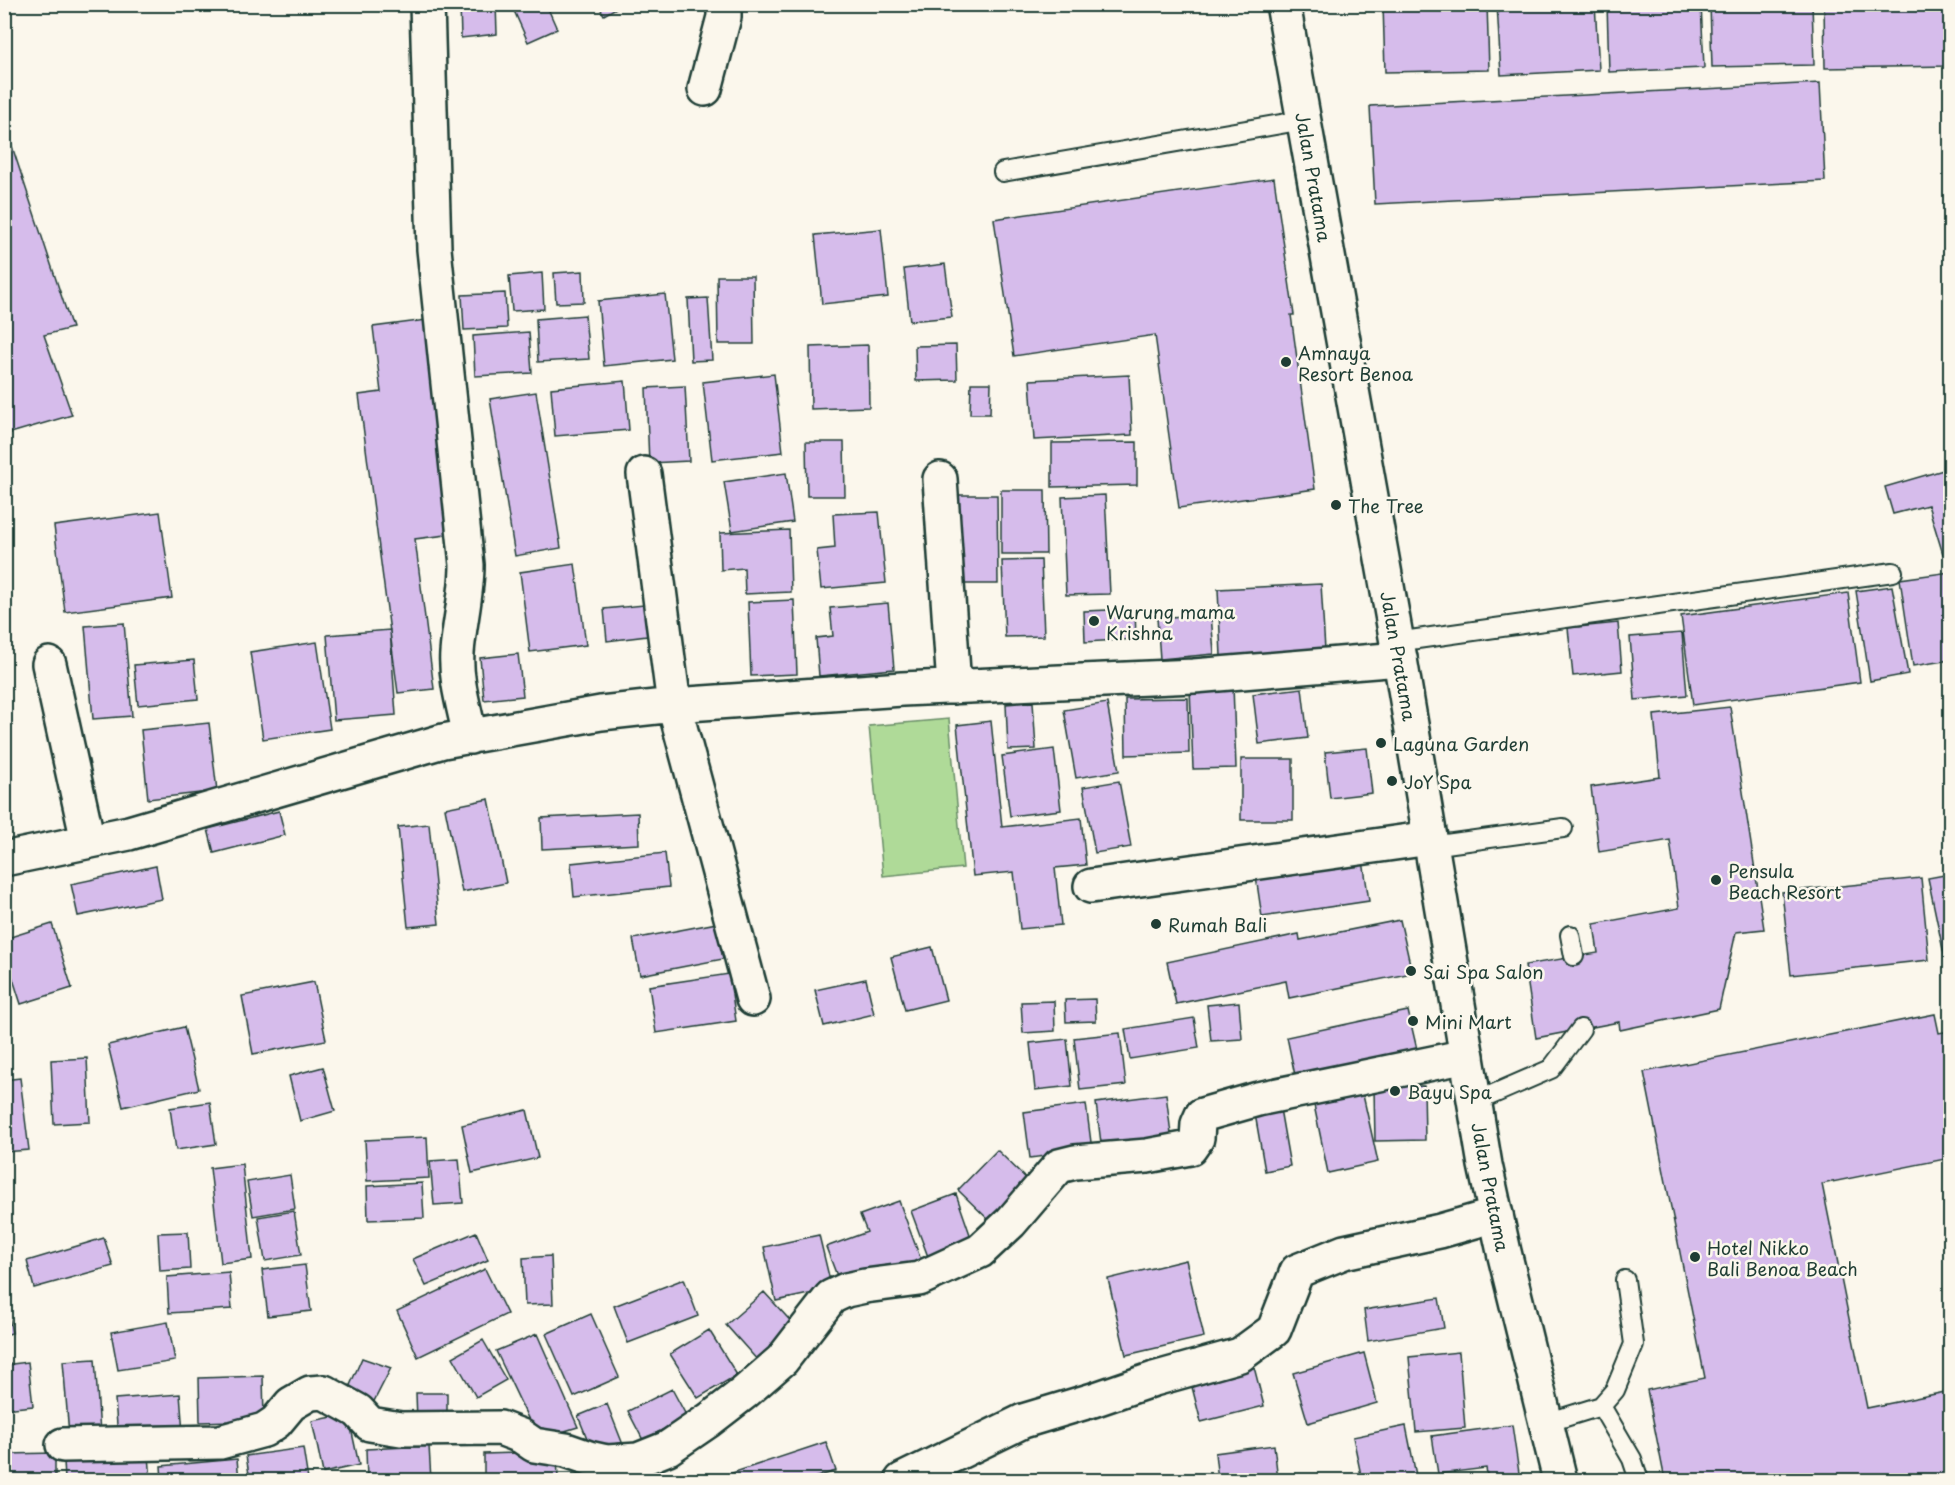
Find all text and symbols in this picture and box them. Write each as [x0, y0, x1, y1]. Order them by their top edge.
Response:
street label: Jalan Pratama [1289, 110, 1339, 245]
place label: Amnaya Resort Benoa [1298, 339, 1414, 387]
marker: Amnaya Resort Benoa [1279, 355, 1293, 369]
place label: The Tree [1348, 492, 1424, 519]
marker: The Tree [1329, 498, 1343, 512]
street label: Jalan Pratama [1374, 589, 1424, 724]
place label: Warung mama Krishna [1106, 598, 1236, 646]
marker: Warung mama Krishna [1087, 614, 1101, 628]
place label: Laguna Garden [1393, 730, 1529, 757]
marker: Laguna Garden [1374, 736, 1388, 750]
place label: JoY Spa [1404, 768, 1471, 795]
marker: JoY Spa [1385, 774, 1399, 788]
place label: Pensula Beach Resort [1728, 857, 1841, 905]
marker: Pensula Beach Resort [1709, 873, 1723, 887]
place label: Rumah Bali [1168, 911, 1267, 938]
marker: Rumah Bali [1149, 917, 1163, 931]
place label: Sai Spa Salon [1423, 958, 1544, 985]
marker: Sai Spa Salon [1404, 964, 1418, 978]
place label: Mini Mart [1425, 1008, 1512, 1035]
marker: Mini Mart [1406, 1014, 1420, 1028]
place label: Bayu Spa [1407, 1078, 1492, 1105]
marker: Bayu Spa [1388, 1084, 1402, 1098]
street label: Jalan Pratama [1465, 1120, 1517, 1255]
place label: Hotel Nikko Bali Benoa Beach [1707, 1234, 1858, 1282]
marker: Hotel Nikko Bali Benoa Beach [1688, 1250, 1702, 1264]

